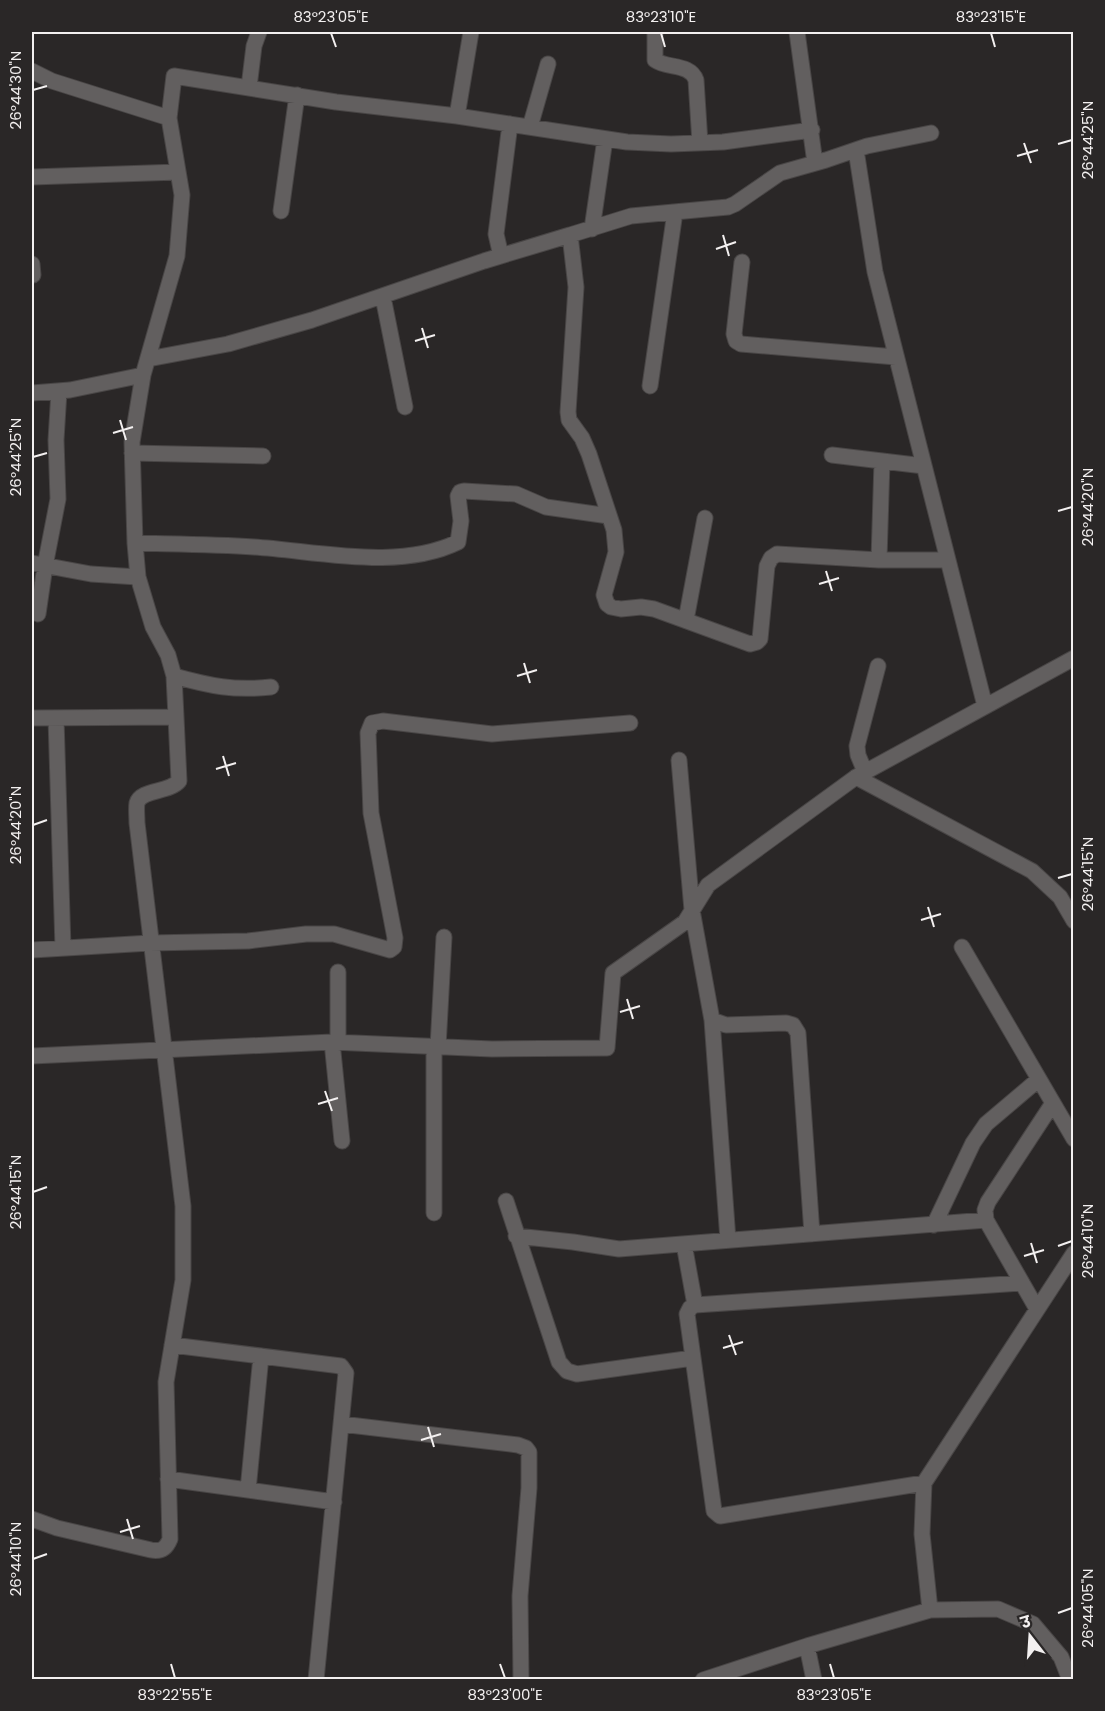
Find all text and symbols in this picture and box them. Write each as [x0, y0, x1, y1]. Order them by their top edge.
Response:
text: 83°23'05"E [293, 6, 369, 27]
text: 83°23'10"E [626, 6, 696, 27]
text: 83°23'15"E [956, 6, 1026, 27]
text: 26°44'30"N [5, 51, 26, 129]
text: 26°44'25"N [1077, 101, 1098, 179]
text: 26°44'25"N [5, 418, 26, 496]
text: 26°44'20"N [1077, 468, 1098, 546]
text: 26°44'20"N [5, 786, 26, 864]
text: 26°44'15"N [1077, 837, 1098, 911]
text: 26°44'15"N [5, 1155, 26, 1229]
text: 26°44'10"N [1077, 1204, 1098, 1278]
text: 26°44'10"N [5, 1522, 26, 1596]
text: 26°44'05"N [1077, 1568, 1098, 1648]
north arrow [1000, 1606, 1060, 1666]
text: उ [1017, 1610, 1034, 1635]
text: 83°22'55"E [137, 1684, 213, 1705]
text: 83°23'00"E [467, 1684, 543, 1705]
text: 83°23'05"E [796, 1684, 872, 1705]

